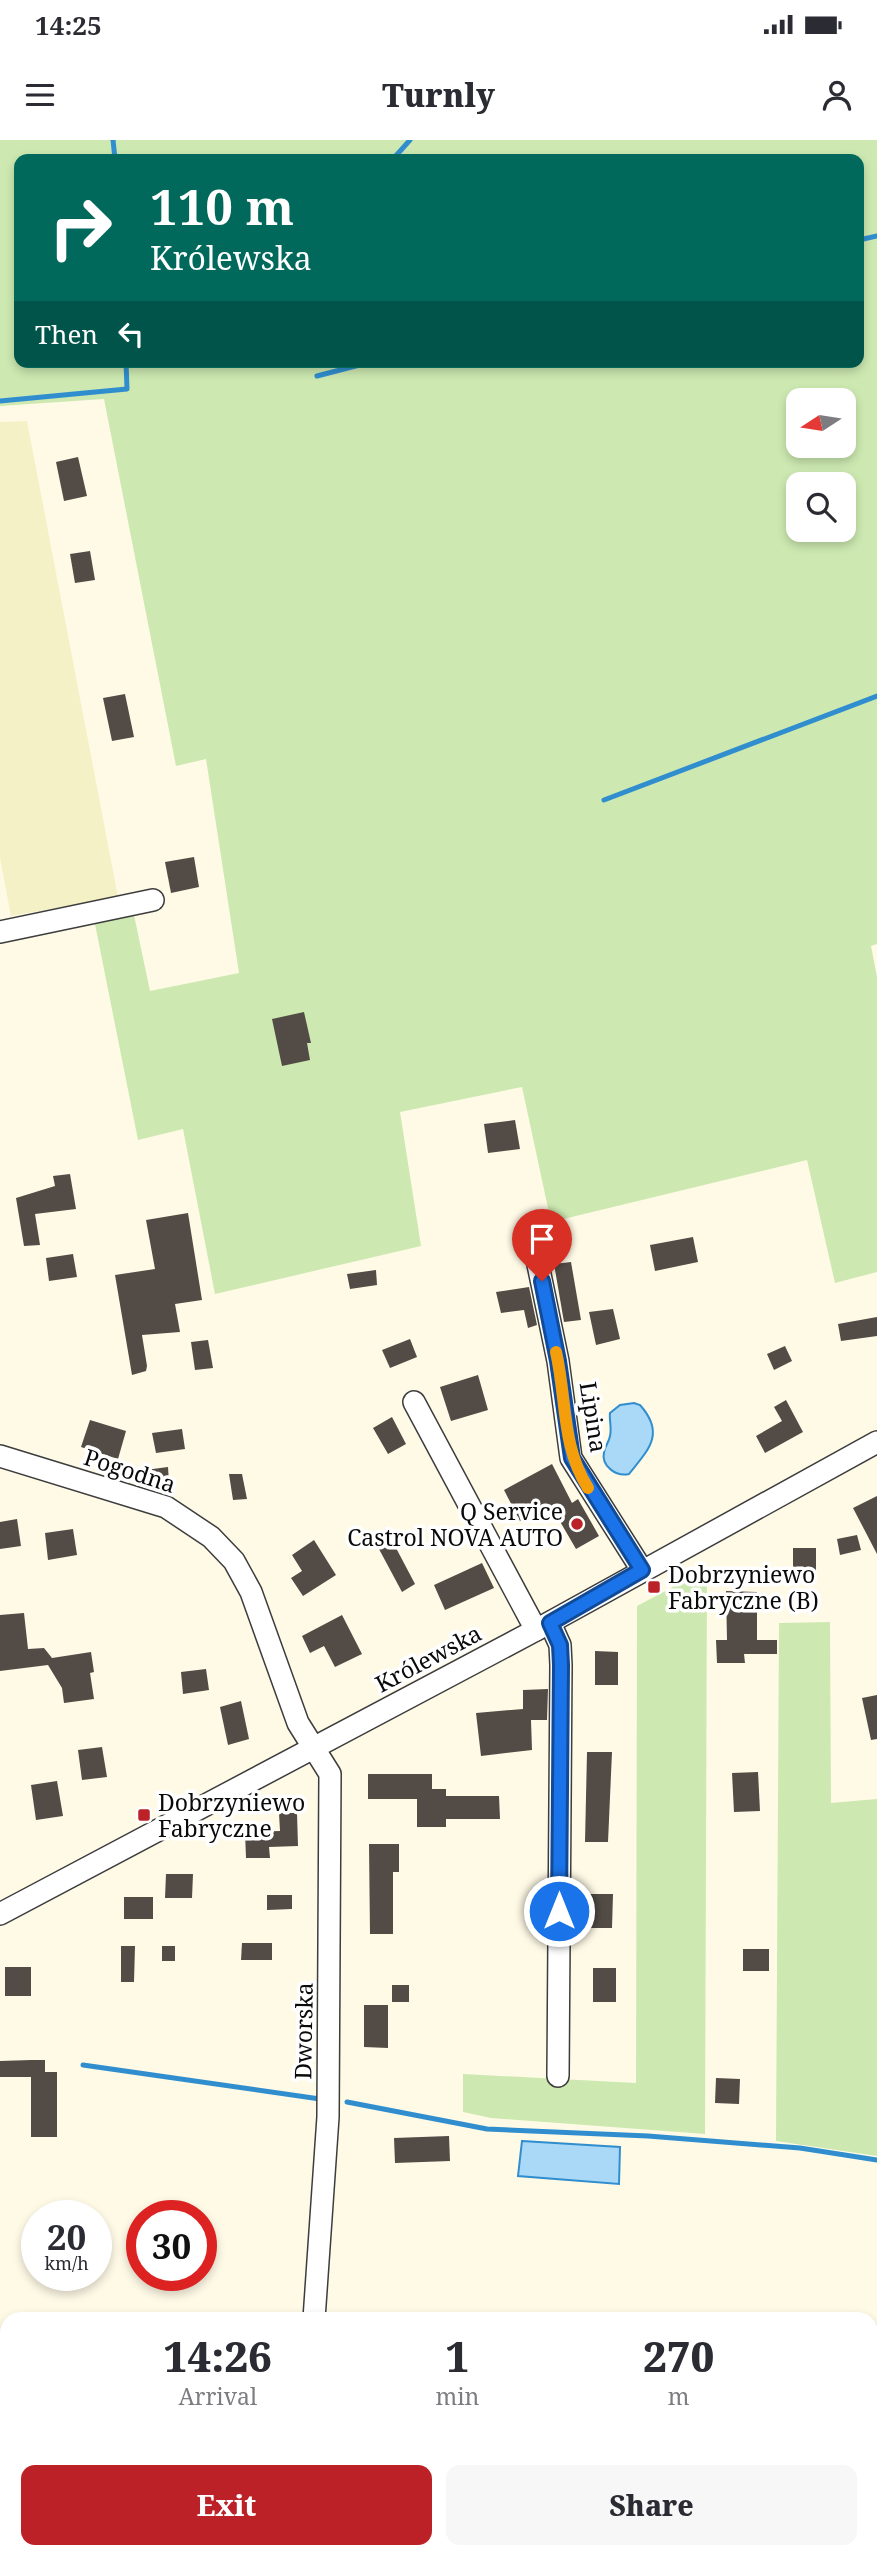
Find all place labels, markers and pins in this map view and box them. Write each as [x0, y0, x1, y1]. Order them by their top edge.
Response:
pin [512, 1209, 572, 1281]
place label: Q Service Castrol NOVA AUTO [347, 1495, 563, 1553]
marker: Q Service Castrol NOVA AUTO [569, 1516, 585, 1532]
place label: Dobrzyniewo Fabryczne (B) [668, 1558, 819, 1616]
marker: Dobrzyniewo Fabryczne (B) [646, 1579, 662, 1595]
place label: Dobrzyniewo Fabryczne [158, 1786, 305, 1844]
marker: Dobrzyniewo Fabryczne [136, 1807, 152, 1823]

